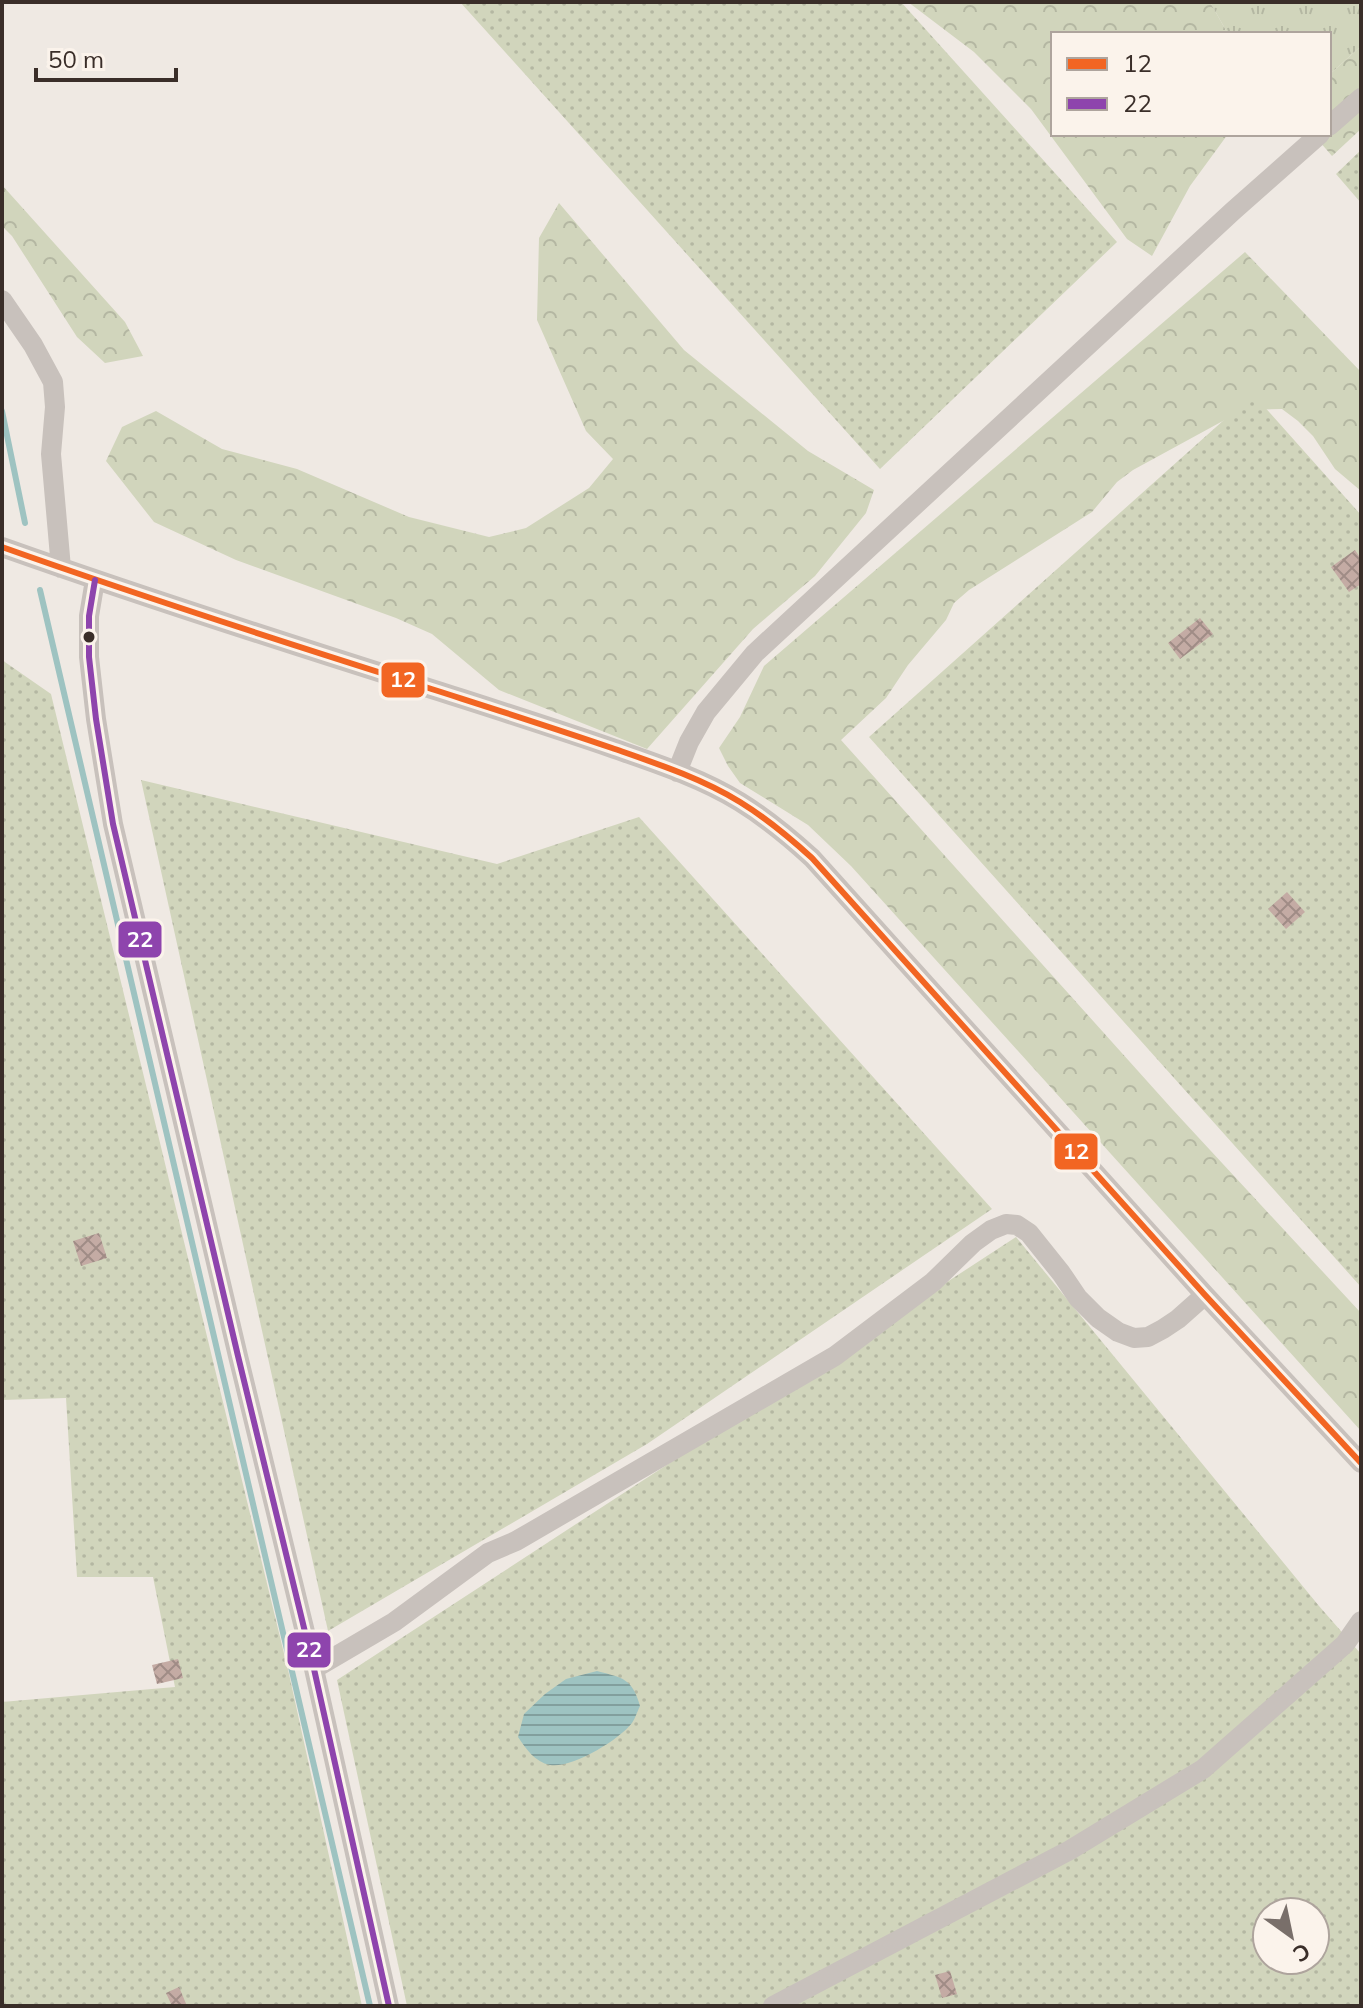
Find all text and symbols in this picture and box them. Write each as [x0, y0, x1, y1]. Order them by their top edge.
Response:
scale bar [36, 32, 176, 82]
legend [1051, 32, 1331, 136]
text: 50 m [48, 44, 104, 74]
text: 12 [1123, 48, 1152, 78]
text: 22 [1123, 88, 1152, 118]
unlabelled marker [81, 629, 97, 645]
line badge: 12 [380, 661, 426, 699]
text: 12 [390, 665, 416, 693]
line badge: 22 [117, 920, 163, 959]
text: 22 [127, 925, 153, 953]
line badge: 12 [1053, 1132, 1099, 1171]
text: 12 [1063, 1137, 1089, 1165]
line badge: 22 [286, 1631, 332, 1669]
text: 22 [296, 1635, 322, 1663]
north arrow [1251, 1896, 1331, 1976]
text: С [1288, 1937, 1316, 1969]

